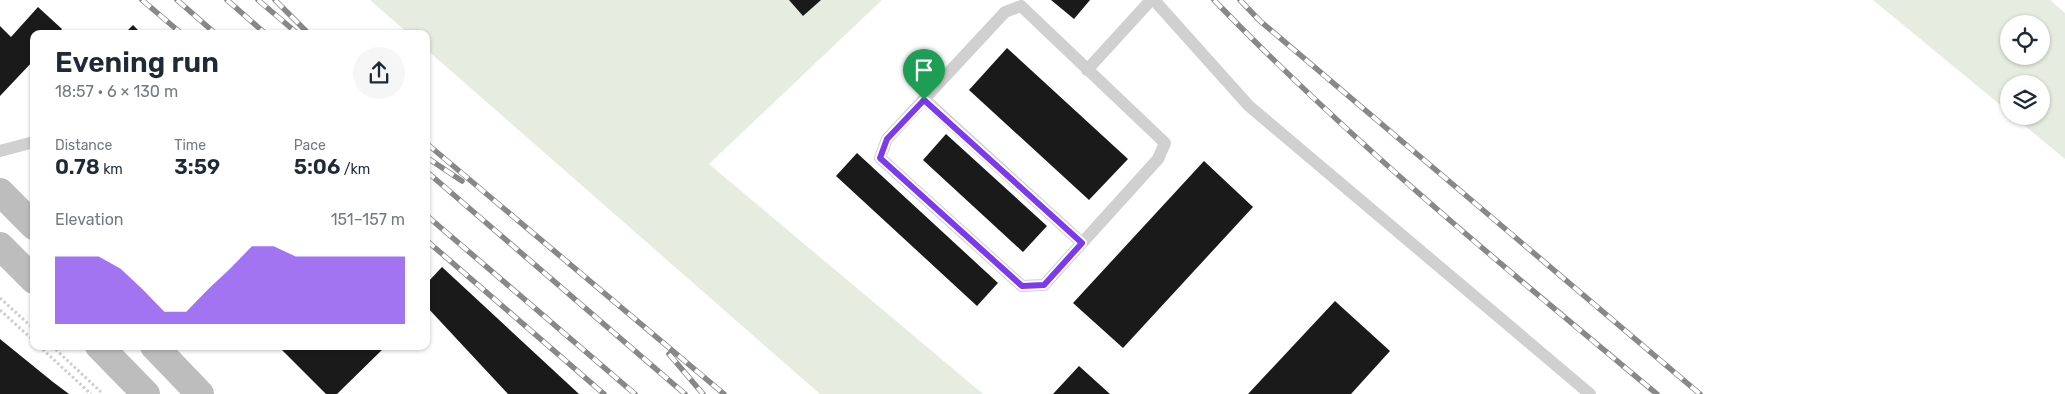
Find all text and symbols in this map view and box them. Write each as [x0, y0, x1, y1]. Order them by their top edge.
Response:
map controls [2000, 15, 2050, 125]
button: locate [2000, 15, 2050, 65]
text: Evening run [55, 46, 219, 79]
button: share [353, 47, 405, 99]
pin [903, 49, 945, 100]
icon: arrive [910, 56, 938, 84]
button: layers [2000, 75, 2050, 125]
text: 18:57 · 6 × 130 m [55, 82, 178, 101]
text: Distance [55, 137, 112, 154]
text: Time [174, 137, 206, 154]
text: Pace [294, 137, 326, 154]
text: 0.78 [55, 154, 100, 179]
text: 3:59 [174, 154, 220, 179]
text: 5:06 [294, 154, 340, 179]
text: km [100, 161, 123, 178]
text: /km [340, 161, 370, 178]
text: Elevation [55, 210, 124, 229]
text: 151–157 m [331, 210, 405, 229]

